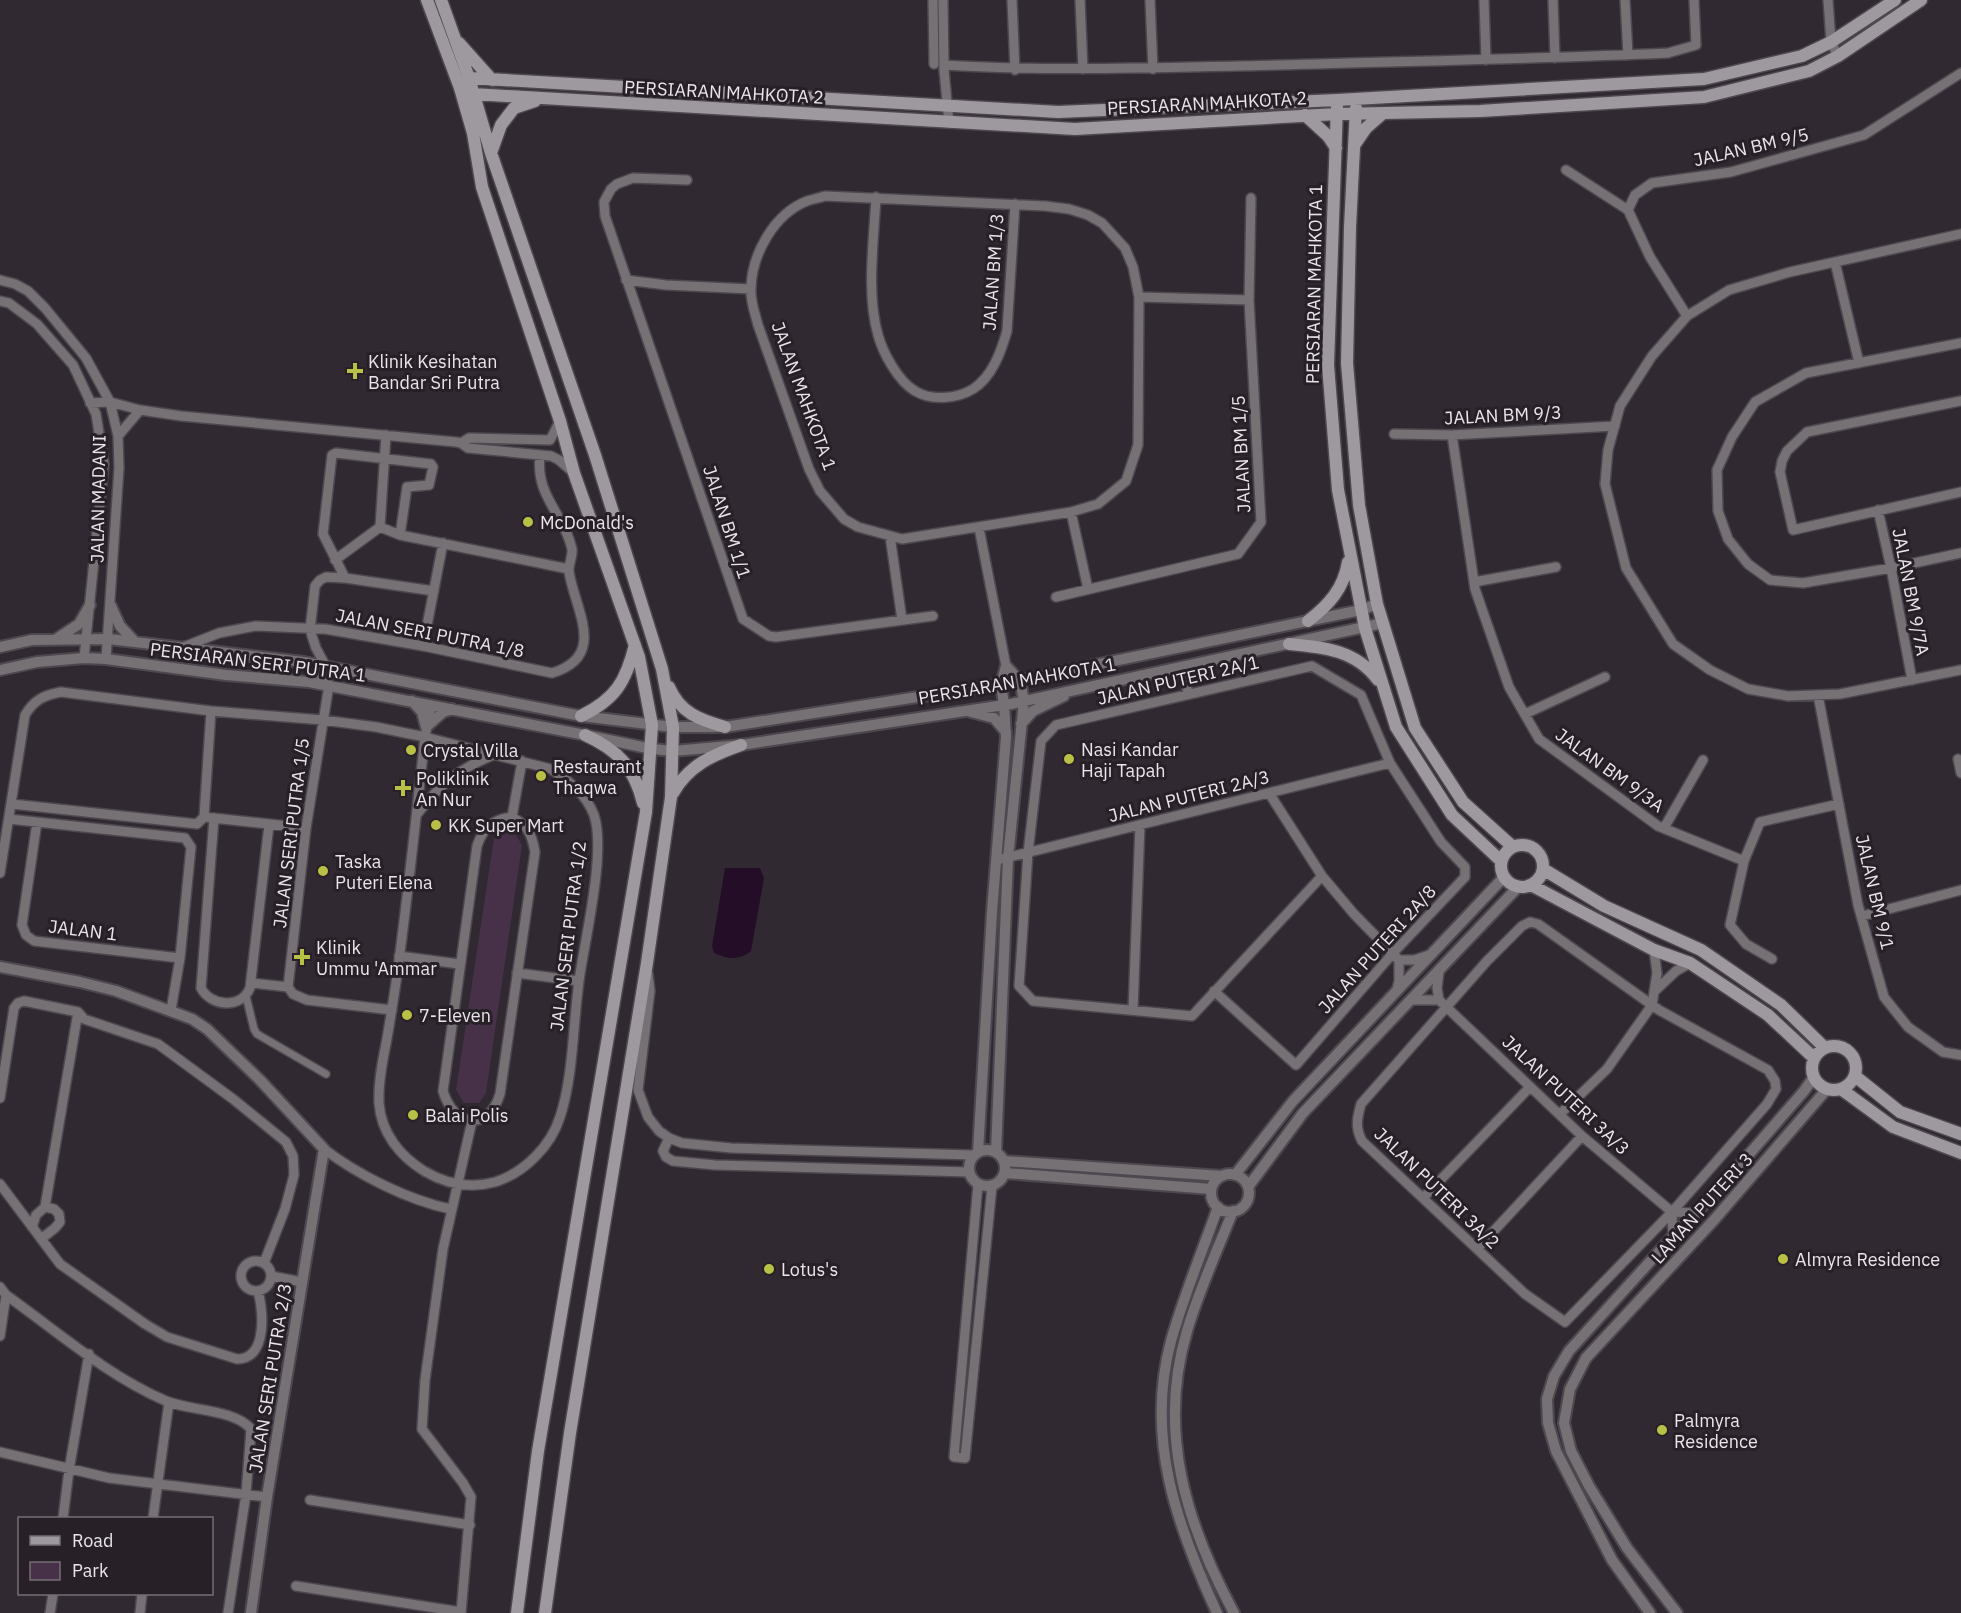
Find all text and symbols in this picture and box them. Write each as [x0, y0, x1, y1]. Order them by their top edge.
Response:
street label: PERSIARAN MAHKOTA 2 [623, 75, 825, 109]
street label: PERSIARAN MAHKOTA 2 [1106, 86, 1308, 120]
street label: JALAN BM 9/5 [1691, 123, 1811, 171]
street label: PERSIARAN MAHKOTA 1 [1301, 184, 1327, 384]
street label: JALAN BM 1/3 [977, 213, 1009, 331]
street label: JALAN MAHKOTA 1 [766, 319, 842, 473]
place label: Klinik Kesihatan Bandar Sri Putra [368, 350, 500, 394]
marker: Klinik Kesihatan Bandar Sri Putra [346, 362, 364, 380]
street label: JALAN BM 1/5 [1226, 395, 1256, 513]
street label: JALAN BM 9/3 [1444, 400, 1562, 430]
street label: JALAN MADANI [85, 435, 111, 563]
street label: JALAN BM 1/1 [698, 463, 756, 581]
place label: McDonald's [540, 511, 634, 534]
marker: McDonald's [521, 515, 535, 529]
street label: JALAN BM 9/7A [1887, 526, 1935, 658]
street label: JALAN SERI PUTRA 1/8 [334, 603, 526, 663]
street label: PERSIARAN SERI PUTRA 1 [149, 637, 367, 687]
street label: JALAN PUTERI 2A/1 [1095, 650, 1261, 710]
street label: PERSIARAN MAHKOTA 1 [916, 652, 1118, 710]
street label: JALAN BM 9/3A [1551, 723, 1669, 818]
street label: JALAN SERI PUTRA 1/5 [268, 737, 314, 929]
place label: Nasi Kandar Haji Tapah [1081, 738, 1179, 782]
place label: Crystal Villa [423, 739, 519, 762]
marker: Crystal Villa [404, 743, 418, 757]
marker: Nasi Kandar Haji Tapah [1062, 752, 1076, 766]
place label: Restaurant Thaqwa [553, 755, 642, 799]
street label: JALAN PUTERI 2A/3 [1106, 765, 1272, 827]
place label: Poliklinik An Nur [416, 767, 490, 811]
marker: Restaurant Thaqwa [534, 769, 548, 783]
marker: Poliklinik An Nur [394, 779, 412, 797]
place label: KK Super Mart [448, 814, 564, 837]
marker: KK Super Mart [429, 818, 443, 832]
street label: JALAN BM 9/1 [1851, 832, 1899, 952]
street label: JALAN SERI PUTRA 1/2 [545, 840, 591, 1032]
place label: Taska Puteri Elena [335, 850, 433, 894]
marker: Taska Puteri Elena [316, 864, 330, 878]
street label: JALAN PUTERI 2A/8 [1313, 880, 1441, 1018]
street label: JALAN 1 [47, 914, 119, 946]
place label: Klinik Ummu 'Ammar [316, 936, 437, 980]
marker: Klinik Ummu 'Ammar [293, 948, 311, 966]
place label: 7-Eleven [419, 1004, 491, 1027]
marker: 7-Eleven [400, 1008, 414, 1022]
street label: JALAN PUTERI 3A/3 [1498, 1030, 1634, 1160]
place label: Balai Polis [425, 1104, 508, 1127]
marker: Balai Polis [406, 1108, 420, 1122]
street label: JALAN PUTERI 3A/2 [1370, 1122, 1504, 1254]
street label: LAMAN PUTERI 3 [1646, 1148, 1758, 1268]
place label: Almyra Residence [1795, 1248, 1940, 1271]
marker: Almyra Residence [1776, 1252, 1790, 1266]
place label: Lotus's [781, 1258, 838, 1281]
marker: Lotus's [762, 1262, 776, 1276]
street label: JALAN SERI PUTRA 2/3 [244, 1282, 296, 1474]
place label: Palmyra Residence [1674, 1409, 1758, 1453]
marker: Palmyra Residence [1655, 1423, 1669, 1437]
legend [18, 1517, 213, 1595]
text: Road [72, 1529, 113, 1552]
text: Park [72, 1559, 109, 1582]

